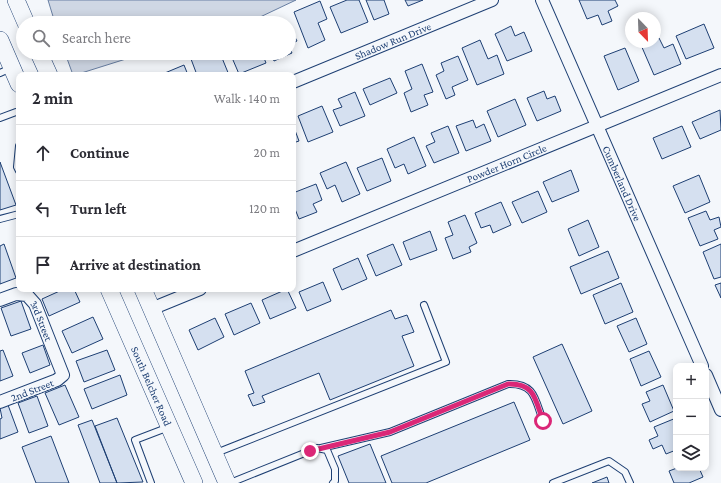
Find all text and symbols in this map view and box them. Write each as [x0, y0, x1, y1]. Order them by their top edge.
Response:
north arrow [625, 12, 661, 48]
search box [16, 16, 296, 60]
street label: Shadow Run Drive [353, 20, 433, 62]
icon: search [30, 27, 52, 49]
text: Search here [62, 30, 131, 46]
text: 2 min [32, 89, 73, 108]
text: Walk · 140 m [214, 91, 280, 106]
street label: Powder Horn Circle [465, 141, 549, 185]
icon: ahead [32, 142, 54, 164]
street label: Cumberland Drive [600, 144, 644, 223]
text: Continue [70, 145, 129, 161]
text: 20 m [254, 145, 280, 160]
icon: left [32, 198, 54, 220]
text: Turn left [70, 201, 126, 217]
text: 120 m [249, 201, 280, 216]
icon: arrive [32, 254, 54, 276]
text: Arrive at destination [70, 257, 201, 273]
street label: 3rd Street [28, 297, 55, 343]
street label: South Belcher Road [129, 345, 174, 428]
map controls [673, 363, 709, 471]
button: + [673, 363, 709, 399]
street label: 2nd Street [9, 376, 55, 404]
button: − [673, 399, 709, 435]
route start [534, 412, 552, 430]
button: layers [673, 435, 709, 471]
route end [301, 442, 319, 460]

